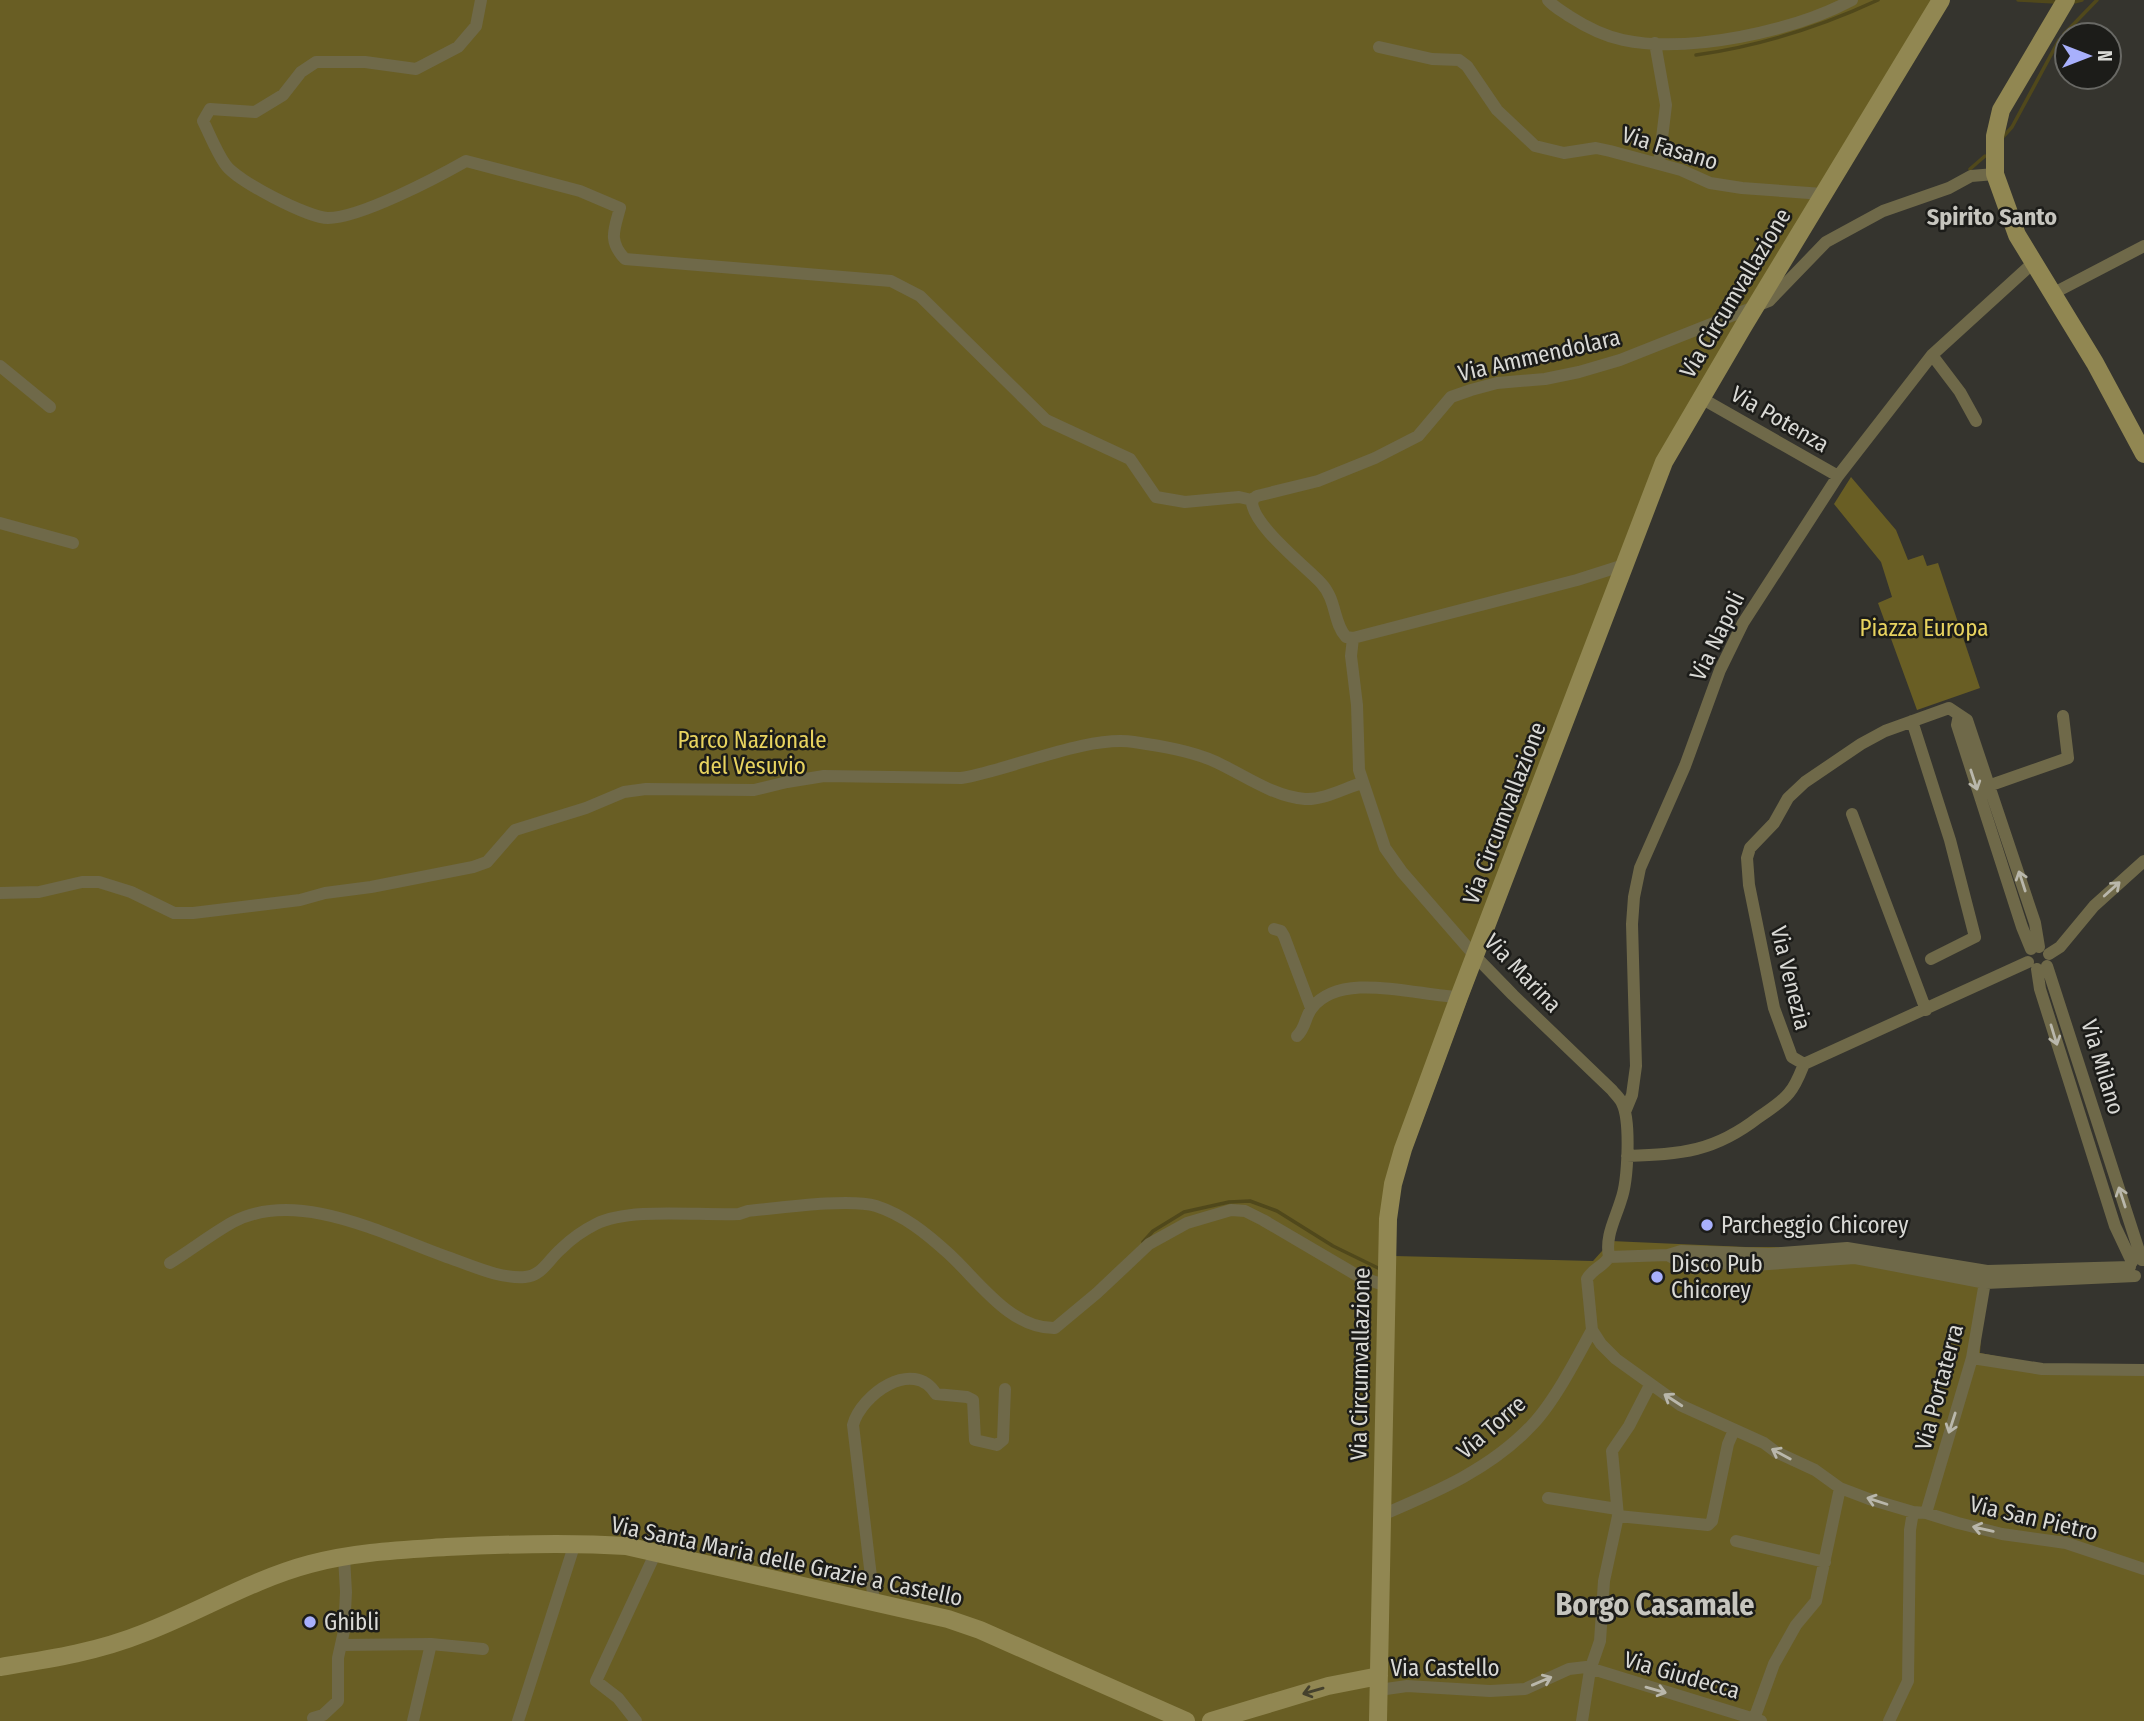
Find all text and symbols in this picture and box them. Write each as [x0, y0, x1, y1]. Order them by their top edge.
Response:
north arrow [2053, 21, 2123, 91]
text: N [2093, 50, 2116, 62]
street label: Via Fasano [1619, 120, 1721, 176]
street label: Via Circumvallazione [1673, 203, 1797, 383]
district label: Spirito Santo [1927, 203, 2057, 231]
street label: Via Ammendolara [1455, 323, 1623, 387]
street label: Via Potenza [1726, 380, 1834, 458]
street label: Via Napoli [1683, 587, 1751, 685]
park label: Piazza Europa [1860, 614, 1988, 642]
street label: Via Circumvallazione [1456, 718, 1552, 908]
park label: Parco Nazionale del Vesuvio [677, 726, 827, 780]
one-way arrow [1968, 769, 1981, 791]
one-way arrow [2014, 870, 2027, 892]
one-way arrow [2103, 880, 2120, 897]
street label: Via Venezia [1765, 923, 1817, 1033]
street label: Via Marina [1479, 928, 1567, 1018]
street label: Via Milano [2075, 1016, 2131, 1118]
one-way arrow [2049, 1024, 2062, 1046]
one-way arrow [2115, 1187, 2127, 1209]
place label: Parcheggio Chicorey [1721, 1211, 1909, 1239]
marker: Parcheggio Chicorey [1699, 1217, 1715, 1233]
place label: Disco Pub Chicorey [1671, 1250, 1763, 1304]
street label: Via Circumvallazione [1344, 1267, 1376, 1461]
marker: Disco Pub Chicorey [1649, 1269, 1665, 1285]
street label: Via Portaterra [1909, 1321, 1969, 1453]
street label: Via Torre [1451, 1389, 1531, 1465]
one-way arrow [1664, 1392, 1683, 1407]
one-way arrow [1945, 1412, 1958, 1434]
one-way arrow [1771, 1446, 1792, 1460]
street label: Via San Pietro [1967, 1490, 2101, 1546]
one-way arrow [1866, 1494, 1888, 1506]
street label: Via Santa Maria delle Grazie a Castello [609, 1510, 965, 1612]
one-way arrow [1972, 1522, 1995, 1535]
district label: Borgo Casamale [1556, 1587, 1754, 1623]
place label: Ghibli [324, 1608, 379, 1636]
marker: Ghibli [302, 1614, 318, 1630]
street label: Via Giudecca [1621, 1645, 1743, 1705]
street label: Via Castello [1390, 1654, 1500, 1682]
one-way arrow [1531, 1674, 1553, 1687]
one-way arrow [1644, 1684, 1666, 1697]
one-way arrow [1302, 1685, 1324, 1698]

